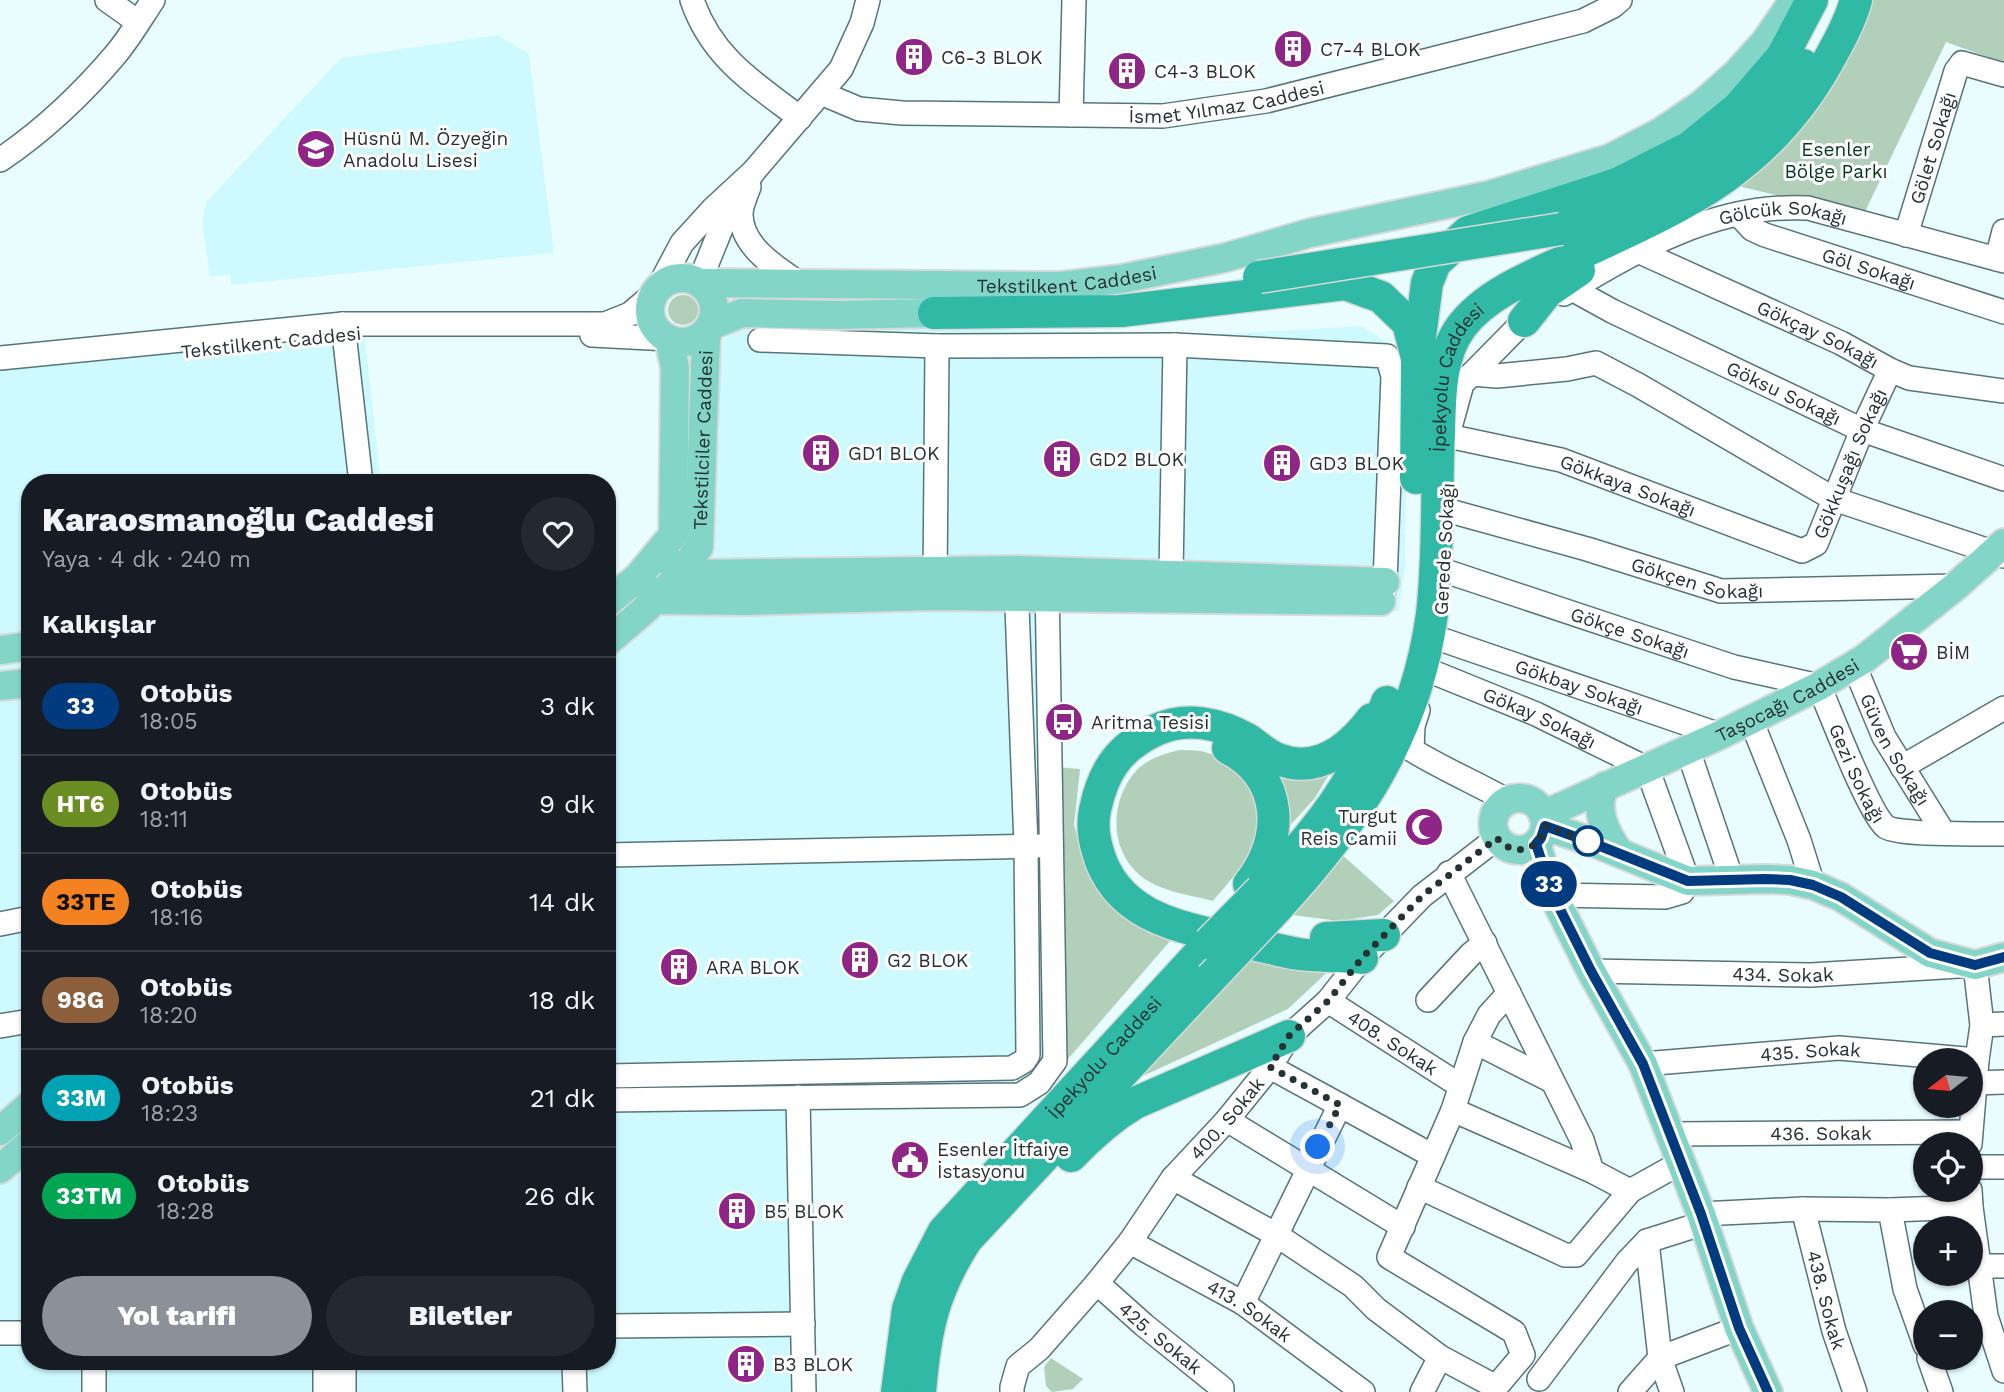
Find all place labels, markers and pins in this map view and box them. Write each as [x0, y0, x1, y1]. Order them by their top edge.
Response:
building icon: C7-4 BLOK [1272, 28, 1314, 70]
building icon: C6-3 BLOK [893, 36, 935, 78]
place label: C7-4 BLOK [1320, 38, 1421, 61]
place label: C6-3 BLOK [941, 46, 1043, 69]
building icon: C4-3 BLOK [1106, 50, 1148, 92]
place label: C4-3 BLOK [1154, 60, 1256, 83]
place label: Hüsnü M. Özyeğin Anadolu Lisesi [343, 127, 508, 172]
school or university icon: Hüsnü M. Özyeğin Anadolu Lisesi [295, 128, 337, 170]
building icon: GD1 BLOK [800, 432, 842, 474]
building icon: GD2 BLOK [1041, 438, 1083, 480]
place label: GD1 BLOK [848, 442, 939, 465]
building icon: GD3 BLOK [1261, 442, 1303, 484]
place label: GD2 BLOK [1089, 448, 1184, 471]
place label: GD3 BLOK [1309, 452, 1404, 475]
supermarket icon: BİM [1888, 631, 1930, 673]
place label: BİM [1936, 641, 1970, 664]
bus stop icon: Aritma Tesisi [1043, 701, 1085, 743]
place label: Aritma Tesisi [1091, 711, 1209, 734]
place label: Turgut Reis Camii [1300, 805, 1397, 850]
mosque icon: Turgut Reis Camii [1403, 806, 1445, 848]
unlabelled marker [1573, 826, 1603, 856]
building icon: G2 BLOK [839, 939, 881, 981]
building icon: ARA BLOK [658, 946, 700, 988]
place label: G2 BLOK [887, 949, 968, 972]
place label: ARA BLOK [706, 956, 799, 979]
place label: Esenler İtfaiye İstasyonu [937, 1138, 1069, 1183]
public building icon: Esenler İtfaiye İstasyonu [889, 1139, 931, 1181]
building icon: B5 BLOK [716, 1190, 758, 1232]
place label: B5 BLOK [764, 1200, 844, 1223]
building icon: B3 BLOK [725, 1343, 767, 1385]
place label: B3 BLOK [773, 1353, 853, 1376]

